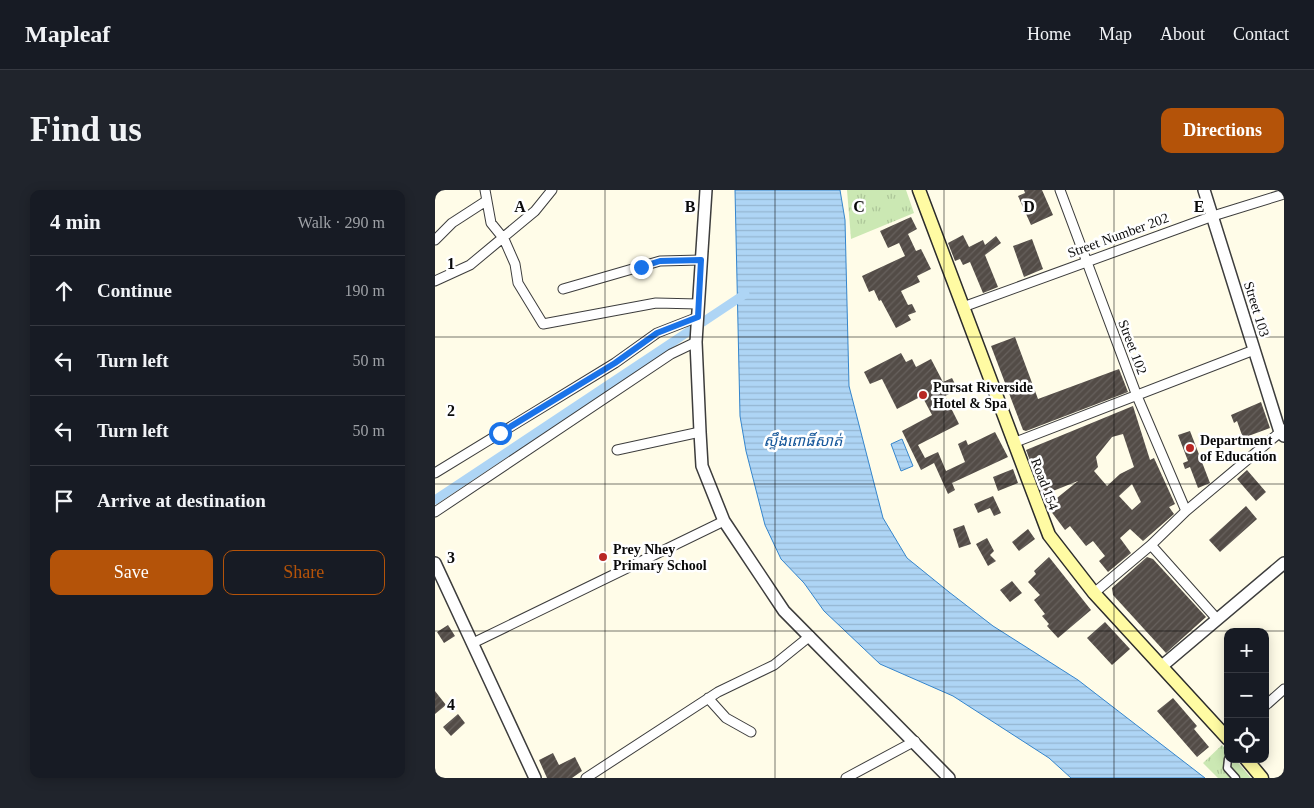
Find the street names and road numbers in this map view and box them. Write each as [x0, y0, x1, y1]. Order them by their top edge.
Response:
street label: Street Number 202 [1066, 210, 1171, 261]
street label: Street 103 [1241, 280, 1272, 339]
street label: Street 102 [1115, 318, 1150, 377]
street label: Road 154 [1028, 456, 1061, 512]

